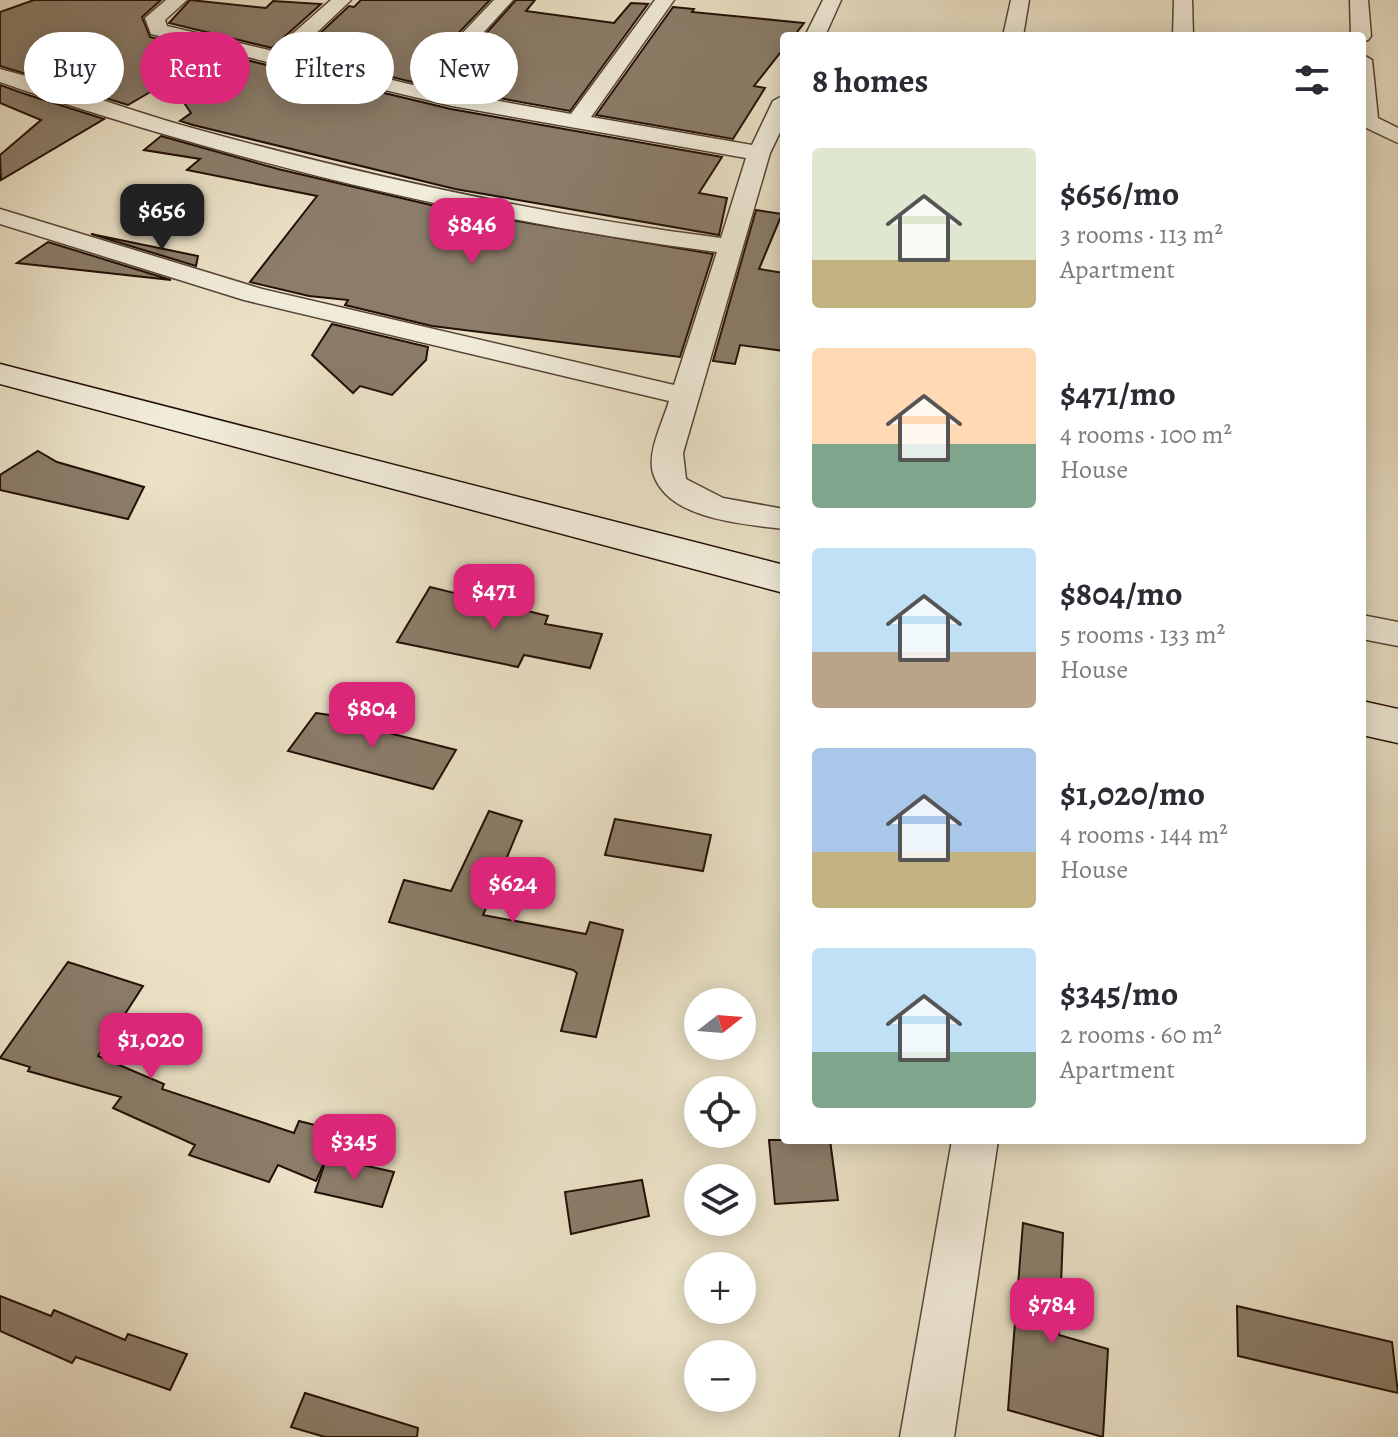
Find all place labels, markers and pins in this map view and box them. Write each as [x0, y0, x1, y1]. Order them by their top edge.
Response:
pin: $656 [115, 184, 209, 252]
pin: $846 [425, 198, 519, 266]
pin: $471 [447, 564, 541, 632]
pin: $804 [325, 682, 419, 750]
pin: $624 [466, 857, 560, 925]
pin: $1,020 [86, 1013, 216, 1081]
pin: $345 [307, 1114, 401, 1182]
pin: $784 [1005, 1278, 1099, 1346]

